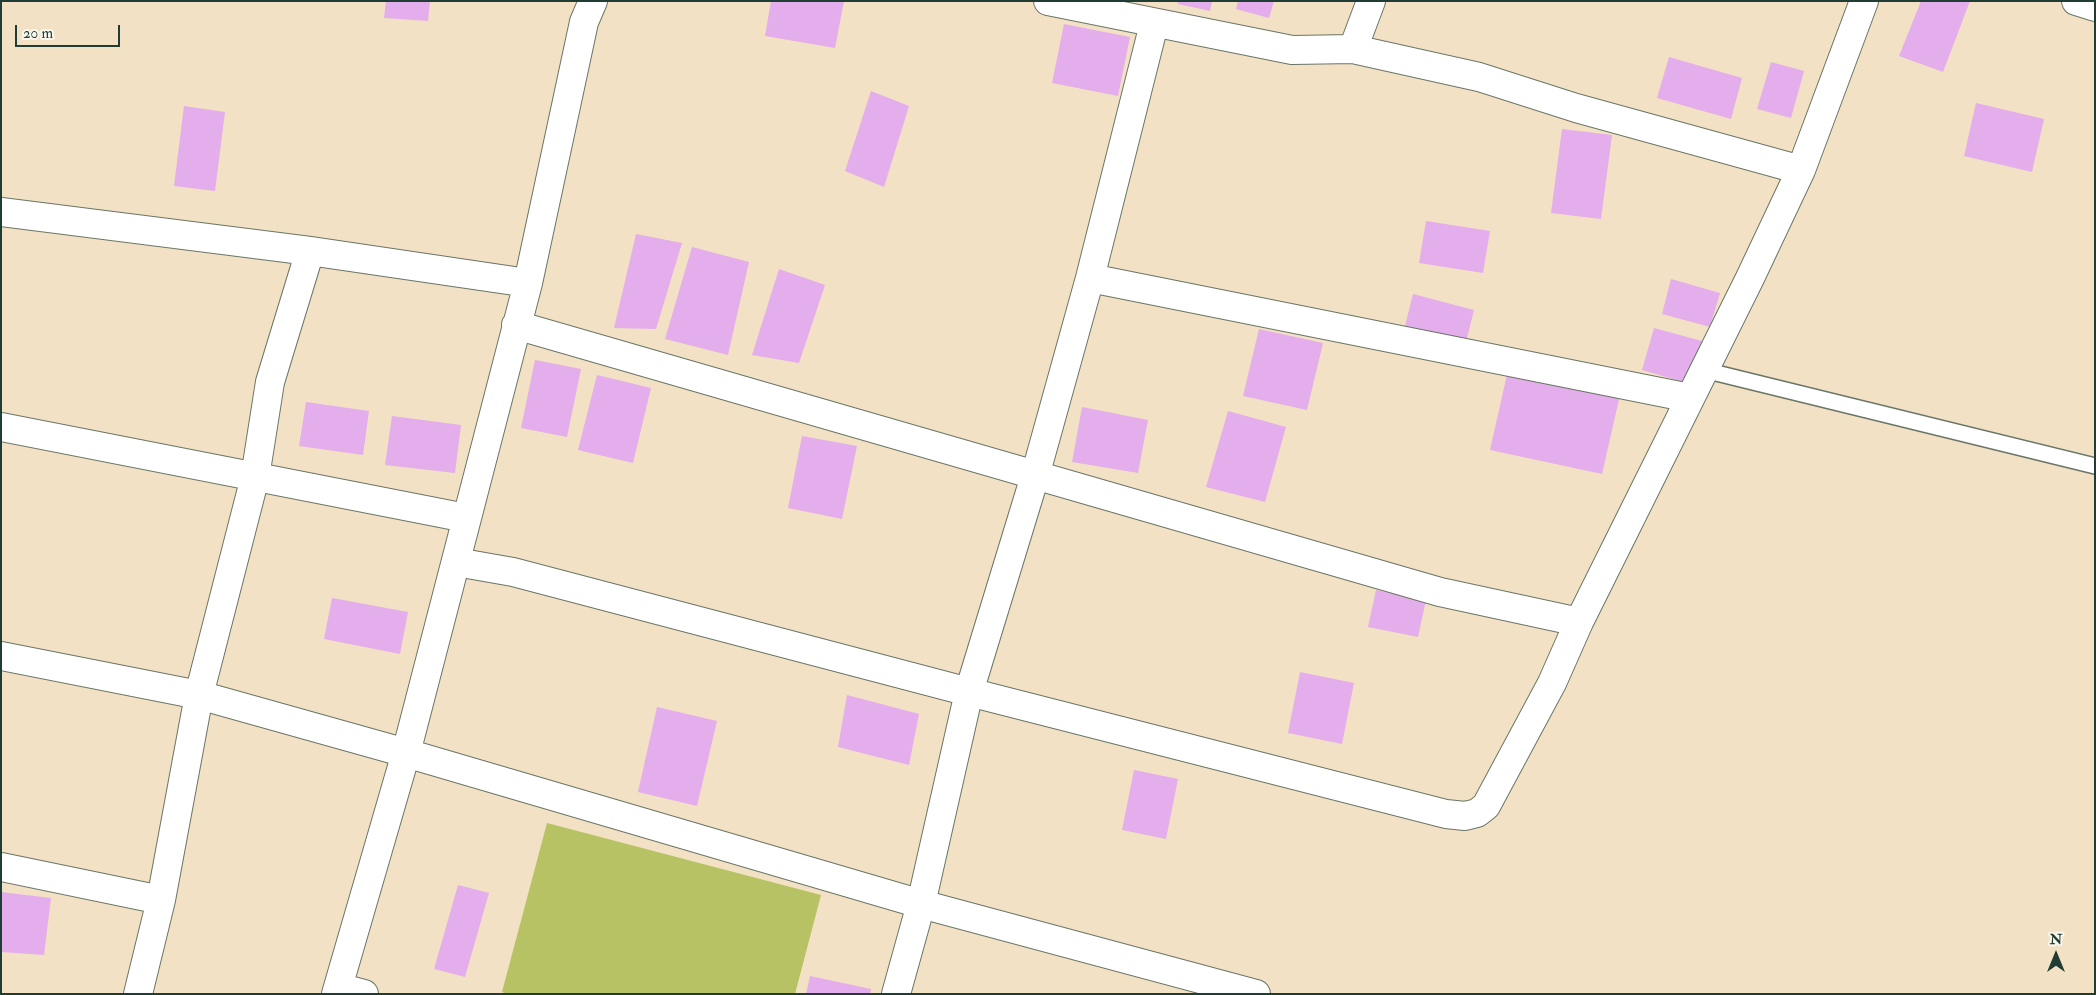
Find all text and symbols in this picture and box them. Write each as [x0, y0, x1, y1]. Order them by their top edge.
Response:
scale bar [18, 15, 122, 47]
text: 20 m [23, 24, 53, 43]
north arrow [2031, 930, 2081, 980]
text: N [2050, 931, 2062, 948]

